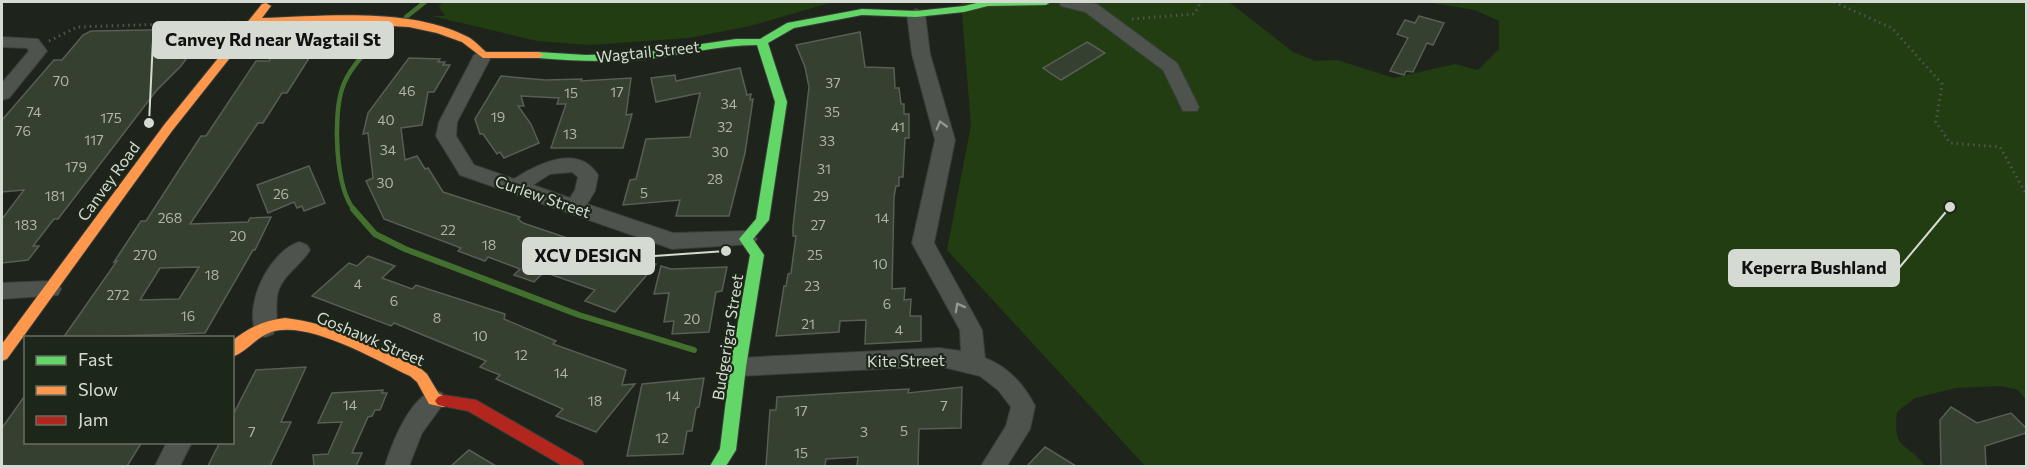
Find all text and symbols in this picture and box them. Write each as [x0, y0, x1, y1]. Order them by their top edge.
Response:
callout: Canvey Rd near Wagtail St [153, 22, 393, 58]
text: Canvey Rd near Wagtail St [165, 28, 381, 50]
street label: Wagtail Street [595, 36, 701, 66]
house number: 70 [53, 72, 69, 89]
house number: 37 [825, 74, 841, 91]
house number: 46 [399, 82, 415, 99]
house number: 17 [610, 83, 624, 100]
house number: 15 [564, 84, 578, 101]
house number: 34 [721, 95, 738, 112]
house number: 74 [27, 103, 42, 120]
house number: 35 [824, 103, 840, 120]
house number: 19 [491, 108, 505, 125]
house number: 175 [100, 109, 122, 126]
house number: 40 [377, 111, 395, 128]
house number: 32 [717, 118, 733, 135]
house number: 41 [891, 118, 905, 135]
one-way arrow [935, 120, 948, 130]
house number: 76 [15, 122, 31, 139]
house number: 13 [563, 125, 577, 142]
house number: 117 [84, 131, 104, 148]
house number: 33 [819, 132, 835, 149]
street label: Canvey Road [73, 138, 143, 224]
house number: 34 [380, 141, 397, 158]
house number: 30 [711, 143, 729, 160]
house number: 179 [65, 158, 87, 175]
house number: 31 [817, 160, 831, 177]
house number: 28 [707, 170, 723, 187]
street label: Curlew Street [493, 171, 594, 221]
house number: 30 [376, 174, 394, 191]
house number: 5 [640, 184, 648, 201]
house number: 26 [273, 185, 289, 202]
house number: 181 [45, 187, 65, 204]
house number: 29 [813, 187, 829, 204]
house number: 268 [158, 209, 182, 226]
house number: 14 [875, 209, 890, 226]
house number: 183 [15, 216, 37, 233]
house number: 27 [810, 216, 826, 233]
house number: 22 [440, 221, 456, 238]
house number: 20 [230, 227, 246, 244]
house number: 18 [482, 236, 496, 253]
callout: XCV DESIGN [523, 238, 654, 274]
text: XCV DESIGN [534, 244, 642, 266]
house number: 270 [133, 246, 157, 263]
house number: 25 [807, 246, 823, 263]
callout: Keperra Bushland [1729, 250, 1899, 286]
house number: 10 [872, 255, 888, 272]
text: Keperra Bushland [1741, 256, 1887, 278]
house number: 18 [205, 266, 219, 283]
street label: Budgerigar Street [708, 272, 746, 401]
house number: 4 [354, 275, 363, 292]
house number: 23 [804, 277, 820, 294]
house number: 272 [107, 286, 130, 303]
house number: 6 [390, 292, 398, 309]
house number: 6 [883, 295, 891, 312]
one-way arrow [955, 303, 966, 314]
house number: 16 [181, 307, 195, 324]
street label: Goshawk Street [314, 307, 428, 369]
house number: 8 [433, 309, 441, 326]
house number: 20 [684, 310, 700, 327]
house number: 21 [801, 315, 815, 332]
house number: 4 [895, 321, 904, 338]
house number: 10 [472, 327, 488, 344]
legend [24, 336, 234, 444]
house number: 12 [514, 346, 528, 363]
text: Fast [78, 348, 113, 370]
street label: Kite Street [867, 350, 946, 370]
house number: 14 [554, 364, 569, 381]
text: Slow [78, 378, 118, 400]
house number: 14 [666, 387, 681, 404]
house number: 18 [588, 392, 602, 409]
house number: 14 [343, 396, 358, 413]
house number: 7 [940, 397, 948, 414]
house number: 17 [794, 402, 808, 419]
text: Jam [78, 408, 108, 430]
house number: 5 [900, 422, 908, 439]
house number: 7 [248, 423, 256, 440]
house number: 3 [860, 423, 868, 440]
house number: 12 [655, 429, 669, 446]
house number: 15 [794, 444, 808, 461]

